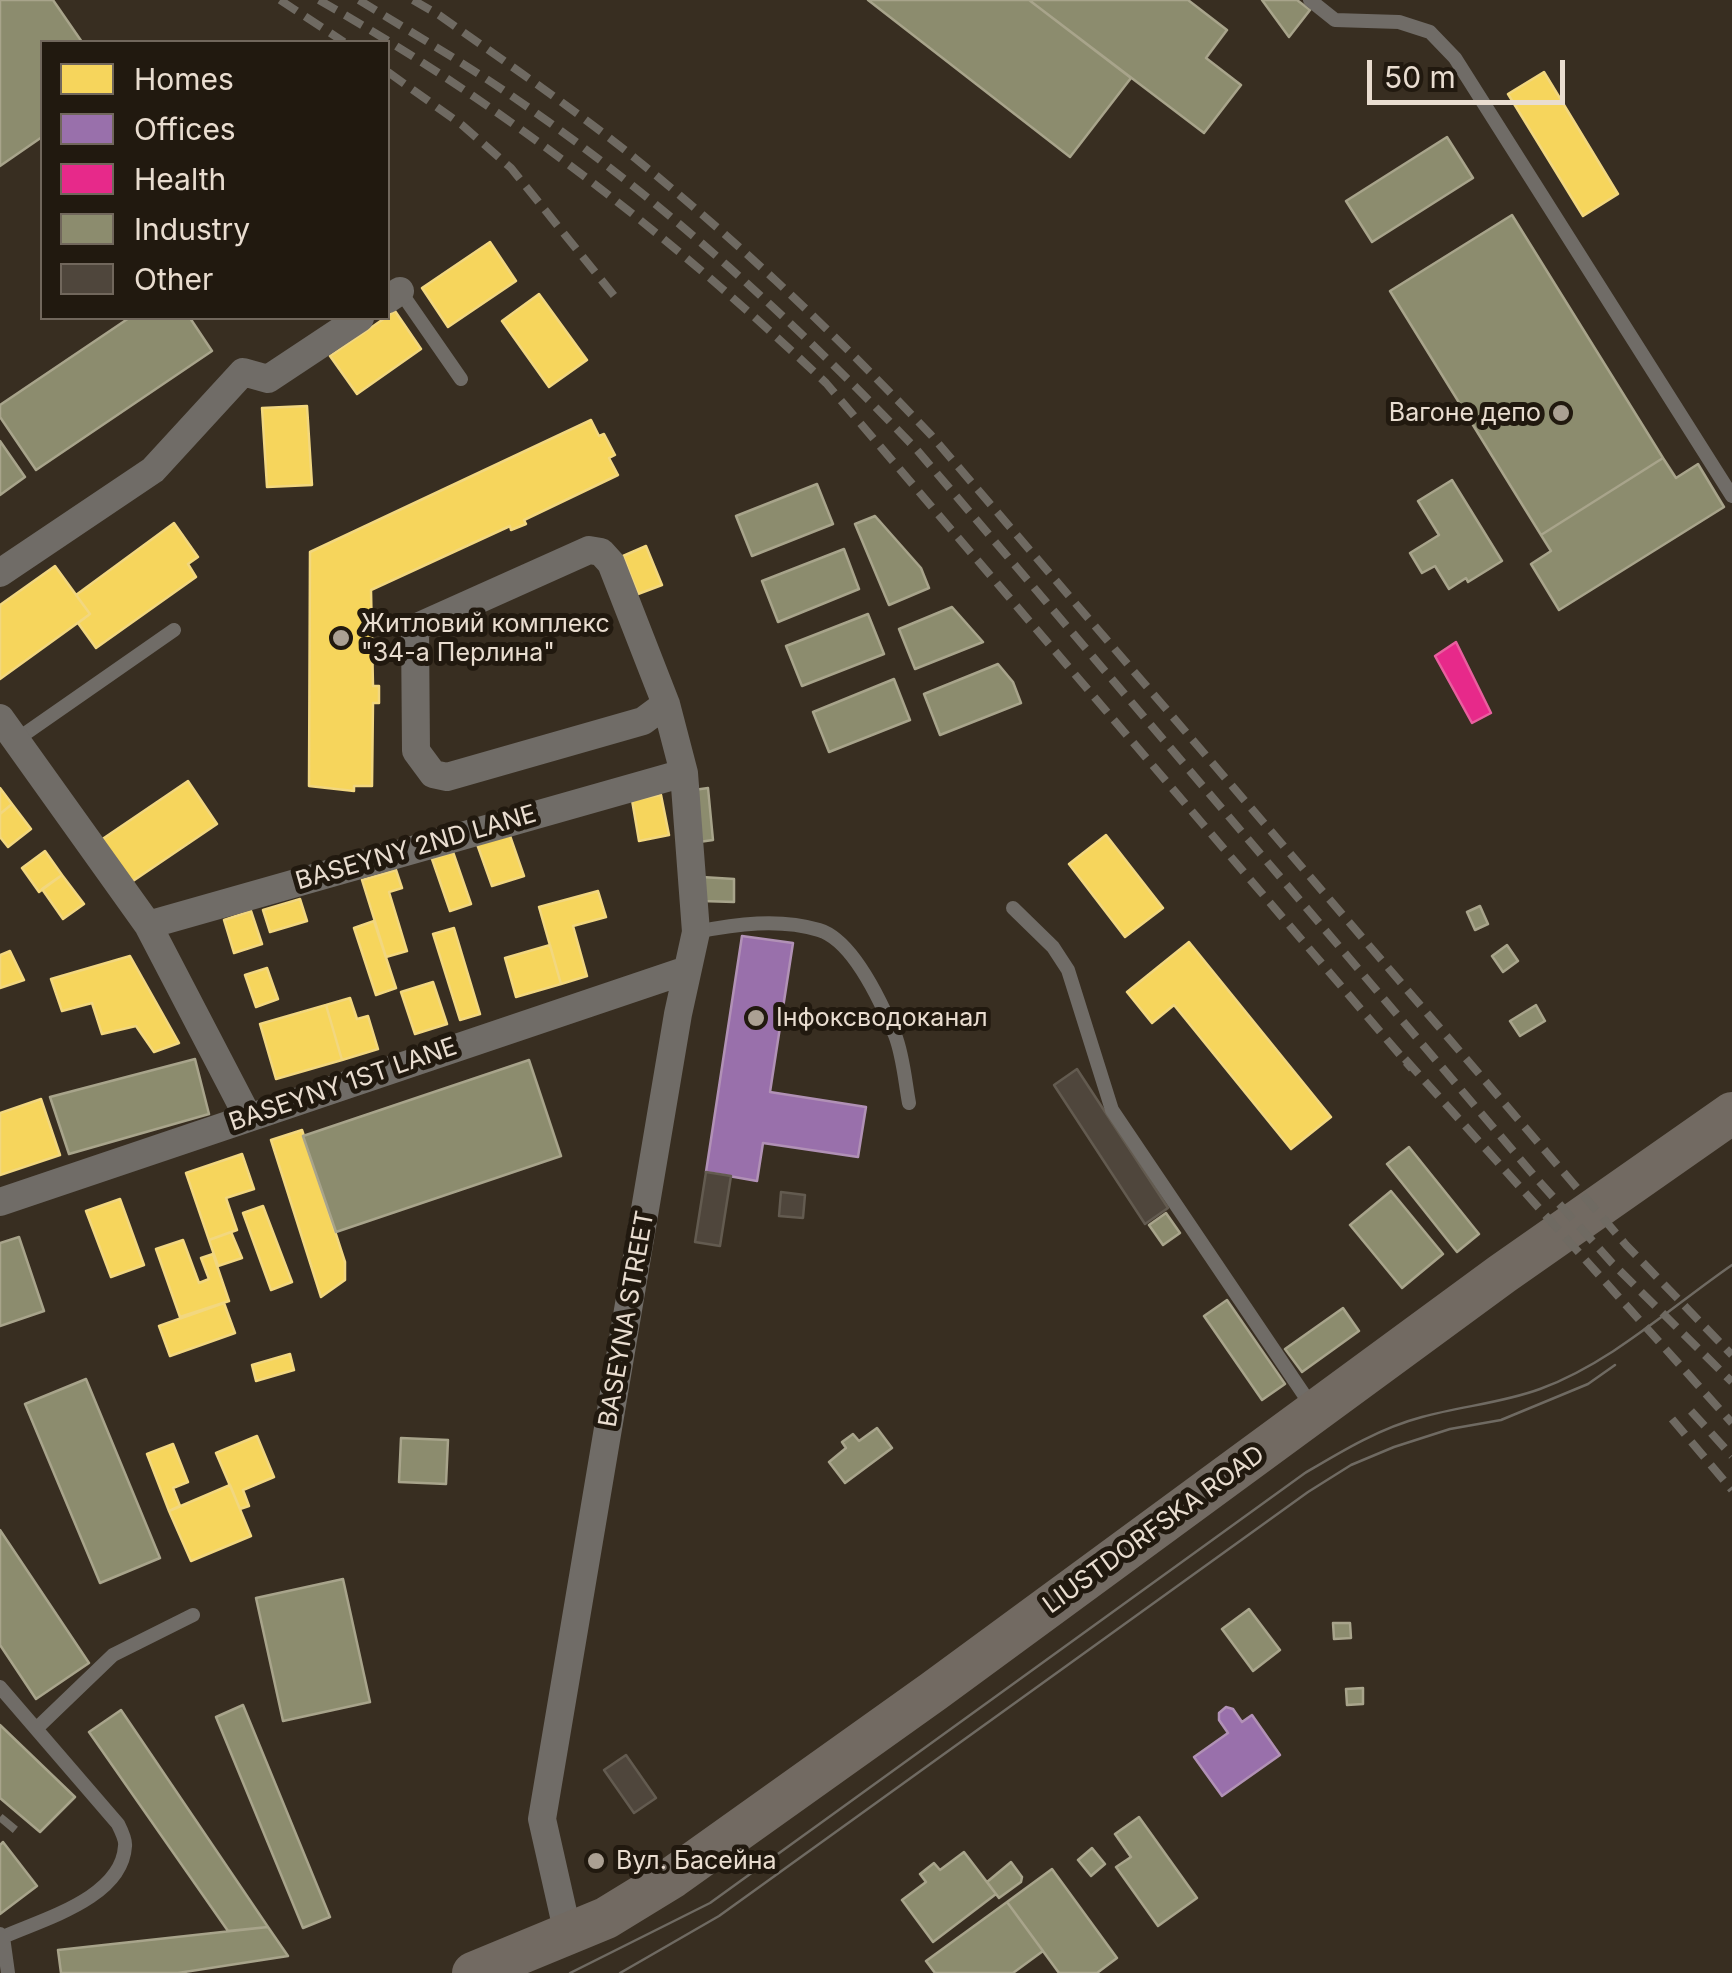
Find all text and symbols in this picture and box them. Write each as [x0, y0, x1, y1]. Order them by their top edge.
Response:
legend [40, 40, 390, 320]
scale bar [1372, 40, 1570, 102]
text: 50 m [1384, 59, 1456, 95]
text: Homes [134, 61, 234, 97]
text: Offices [134, 111, 236, 147]
text: Health [134, 161, 226, 197]
text: Industry [134, 211, 250, 247]
text: Other [134, 261, 213, 297]
place label: Вагоне депо [1389, 398, 1541, 428]
marker: Вагоне депо [1550, 402, 1572, 424]
place label: Житловий комплекс "34-а Перлина" [361, 609, 610, 668]
marker: Житловий комплекс "34-а Перлина" [330, 627, 352, 649]
street label: BASEYNY 2ND LANE [292, 799, 540, 897]
place label: Інфоксводоканал [776, 1003, 988, 1033]
marker: Інфоксводоканал [745, 1007, 767, 1029]
street label: BASEYNY 1ST LANE [225, 1032, 461, 1138]
street label: BASEYNA STREET [593, 1208, 661, 1430]
street label: LIUSTDORFSKA ROAD [1037, 1440, 1271, 1620]
place label: Вул. Басейна [616, 1846, 777, 1876]
marker: Вул. Басейна [585, 1850, 607, 1872]

